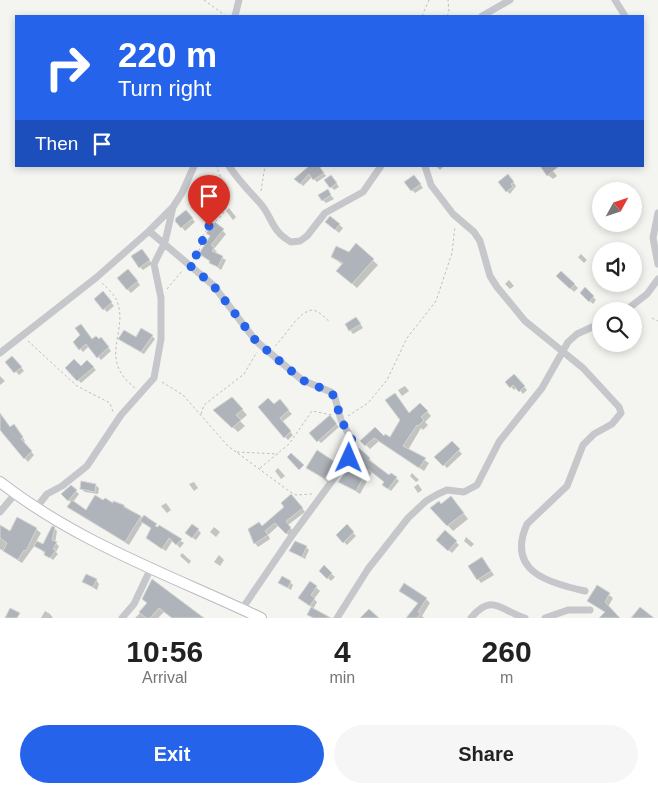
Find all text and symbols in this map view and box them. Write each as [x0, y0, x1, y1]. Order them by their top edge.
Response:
icon: right [35, 35, 100, 100]
text: 220 m [118, 35, 217, 74]
text: Turn right [118, 76, 211, 101]
icon: arrive [88, 130, 116, 158]
text: Then [35, 133, 78, 154]
pin [188, 175, 230, 226]
icon: arrive [195, 182, 223, 210]
north arrow [592, 182, 642, 232]
map controls [592, 182, 642, 352]
button: sound [592, 242, 642, 292]
button: search [592, 302, 642, 352]
position arrow [322, 431, 374, 483]
text: 10:56 [126, 635, 203, 668]
text: 4 [334, 635, 351, 668]
text: 260 [482, 635, 532, 668]
text: Arrival [142, 669, 187, 686]
text: min [329, 669, 355, 686]
text: m [500, 669, 513, 686]
button: Exit [20, 725, 324, 783]
button: Share [334, 725, 638, 783]

